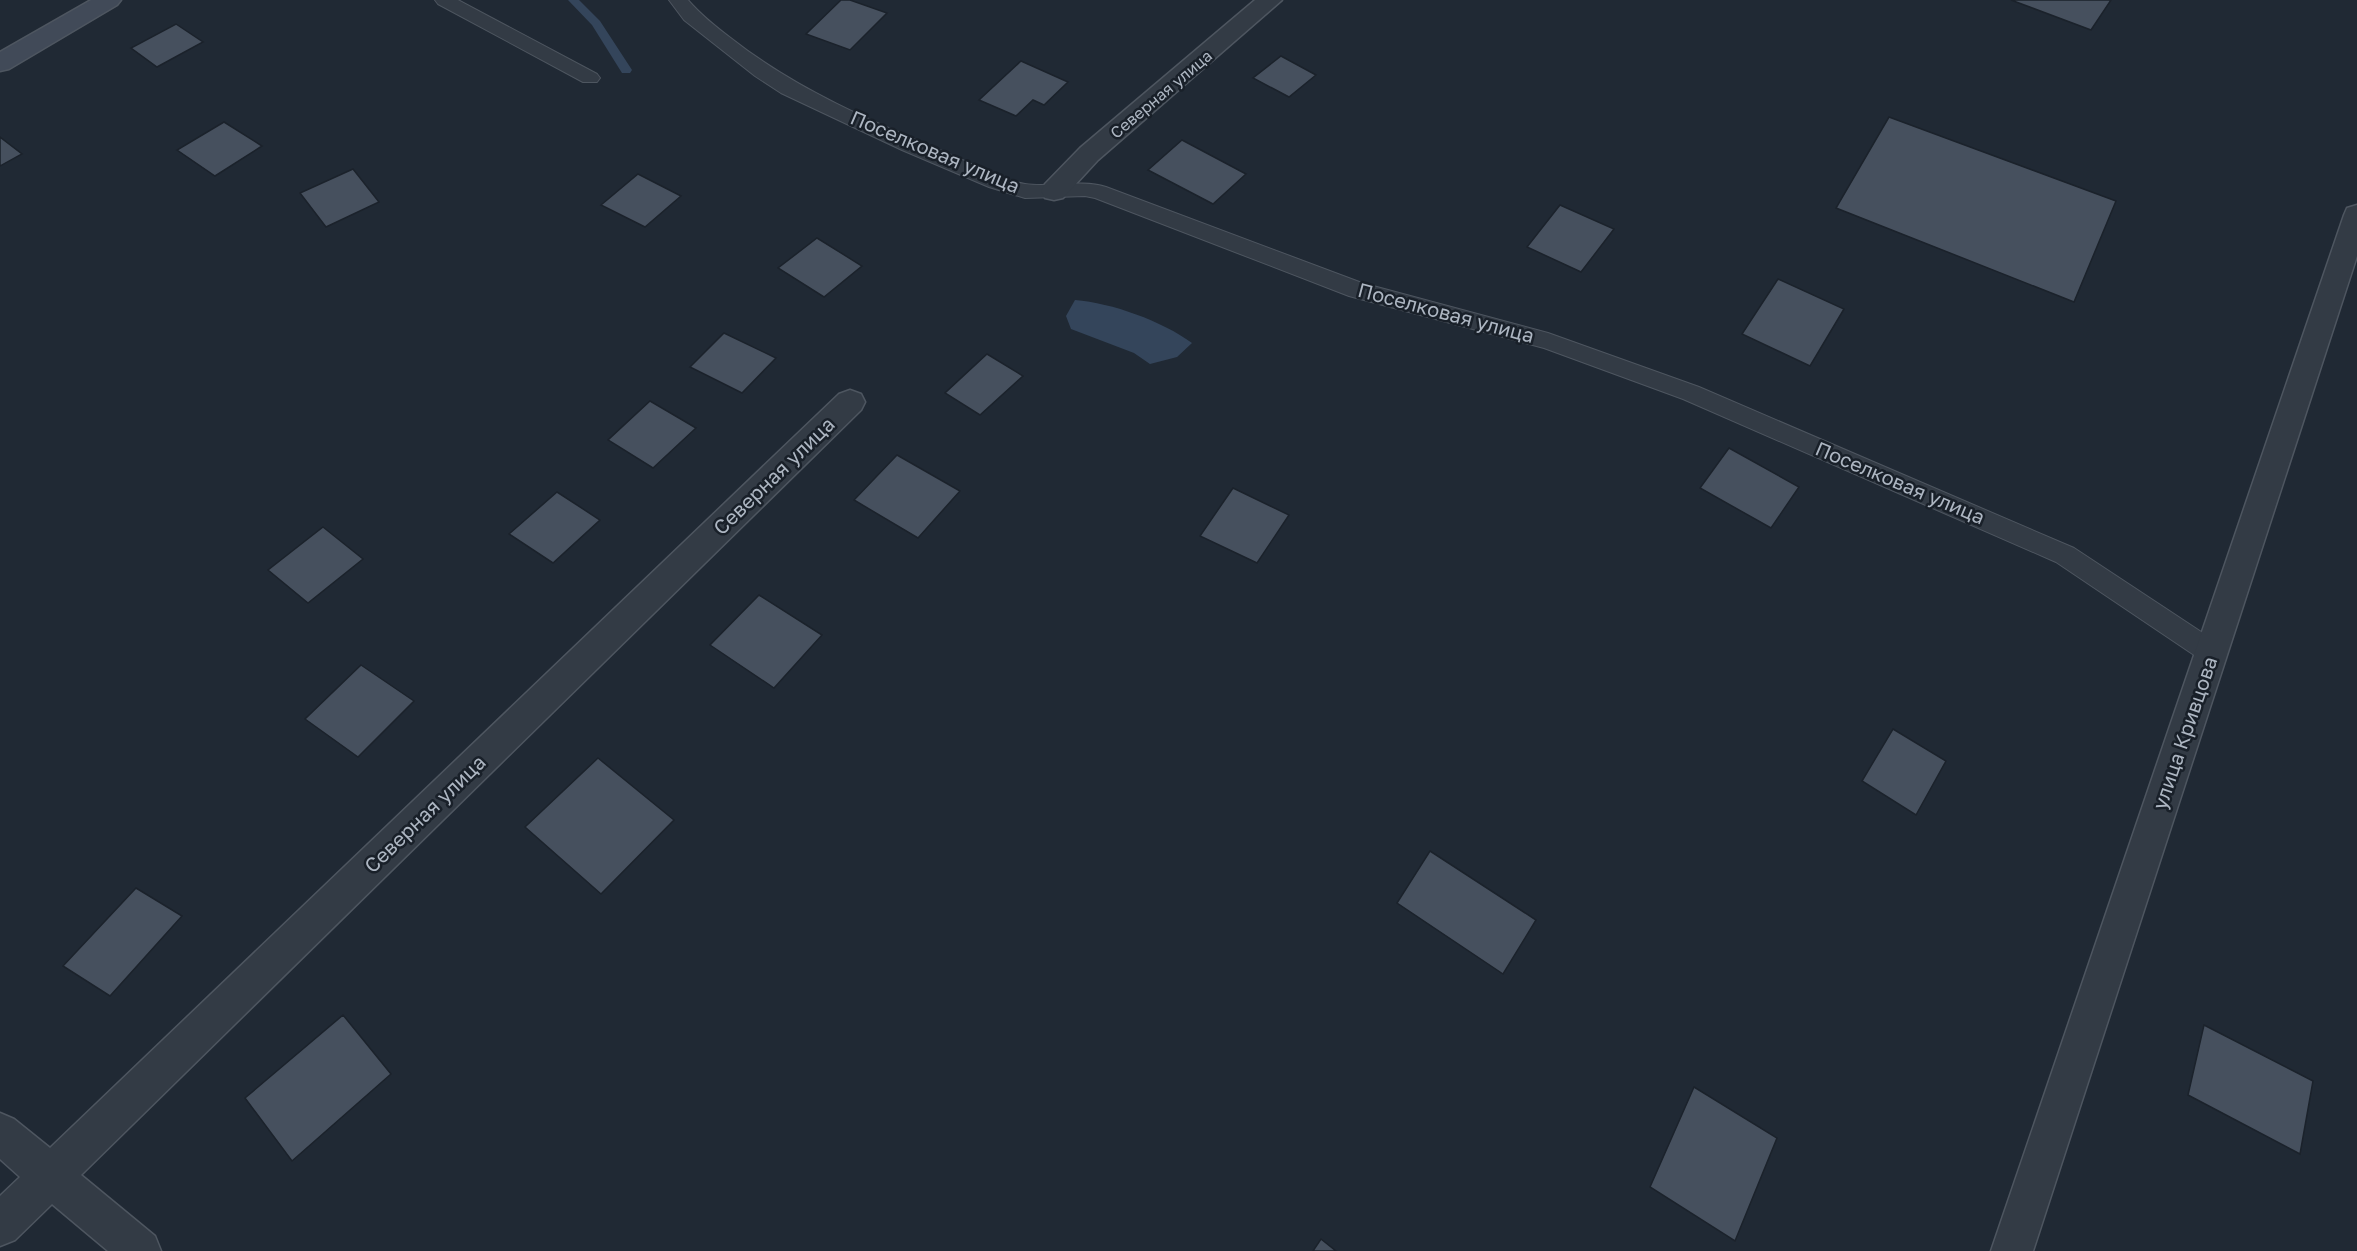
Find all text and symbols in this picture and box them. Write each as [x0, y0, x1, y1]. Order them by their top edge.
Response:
street label: Северная улица [1106, 45, 1216, 143]
street label: Поселковая улица [847, 105, 1024, 198]
street label: Поселковая улица [1355, 277, 1537, 347]
street label: Северная улица [708, 411, 839, 539]
street label: Поселковая улица [1812, 436, 1989, 529]
street label: улица Кривцова [2147, 653, 2222, 812]
street label: Северная улица [359, 749, 490, 877]

